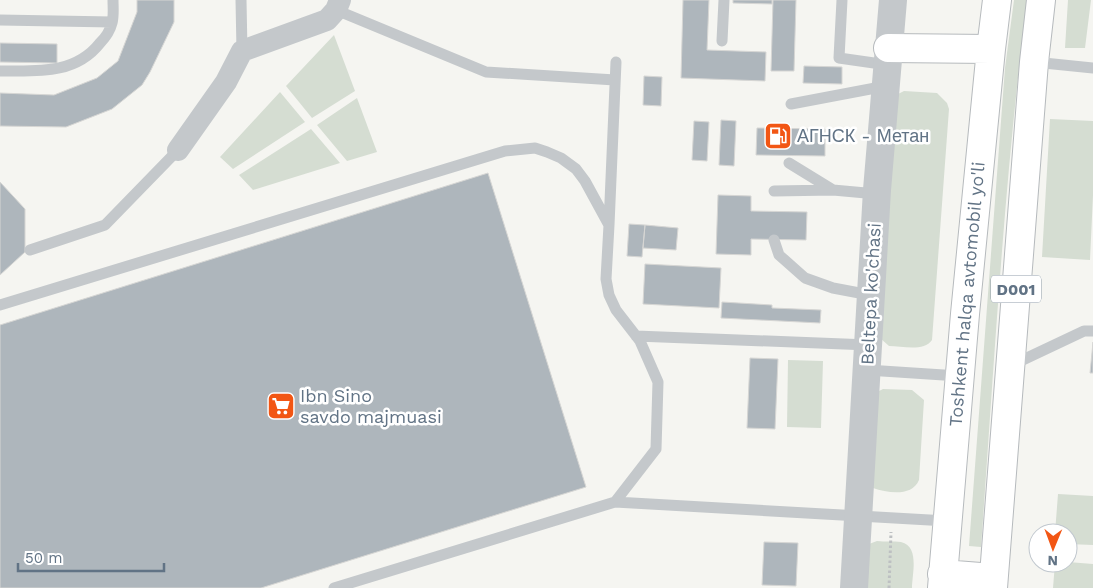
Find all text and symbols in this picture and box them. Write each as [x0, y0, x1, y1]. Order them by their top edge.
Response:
fuel station icon: АГНСК - Метан [763, 121, 793, 151]
place label: АГНСК - Метан [797, 125, 929, 146]
street label: Toshkent halqa avtomobil yo'li [944, 161, 989, 427]
street label: Beltepa ko'chasi [856, 222, 885, 366]
road number: D001 [991, 276, 1041, 302]
place label: Ibn Sino savdo majmuasi [300, 385, 442, 427]
supermarket icon: Ibn Sino savdo majmuasi [266, 391, 296, 421]
north arrow [1028, 523, 1078, 573]
scale bar [18, 540, 164, 572]
text: 50 m [25, 549, 62, 567]
text: N [1047, 553, 1058, 569]

